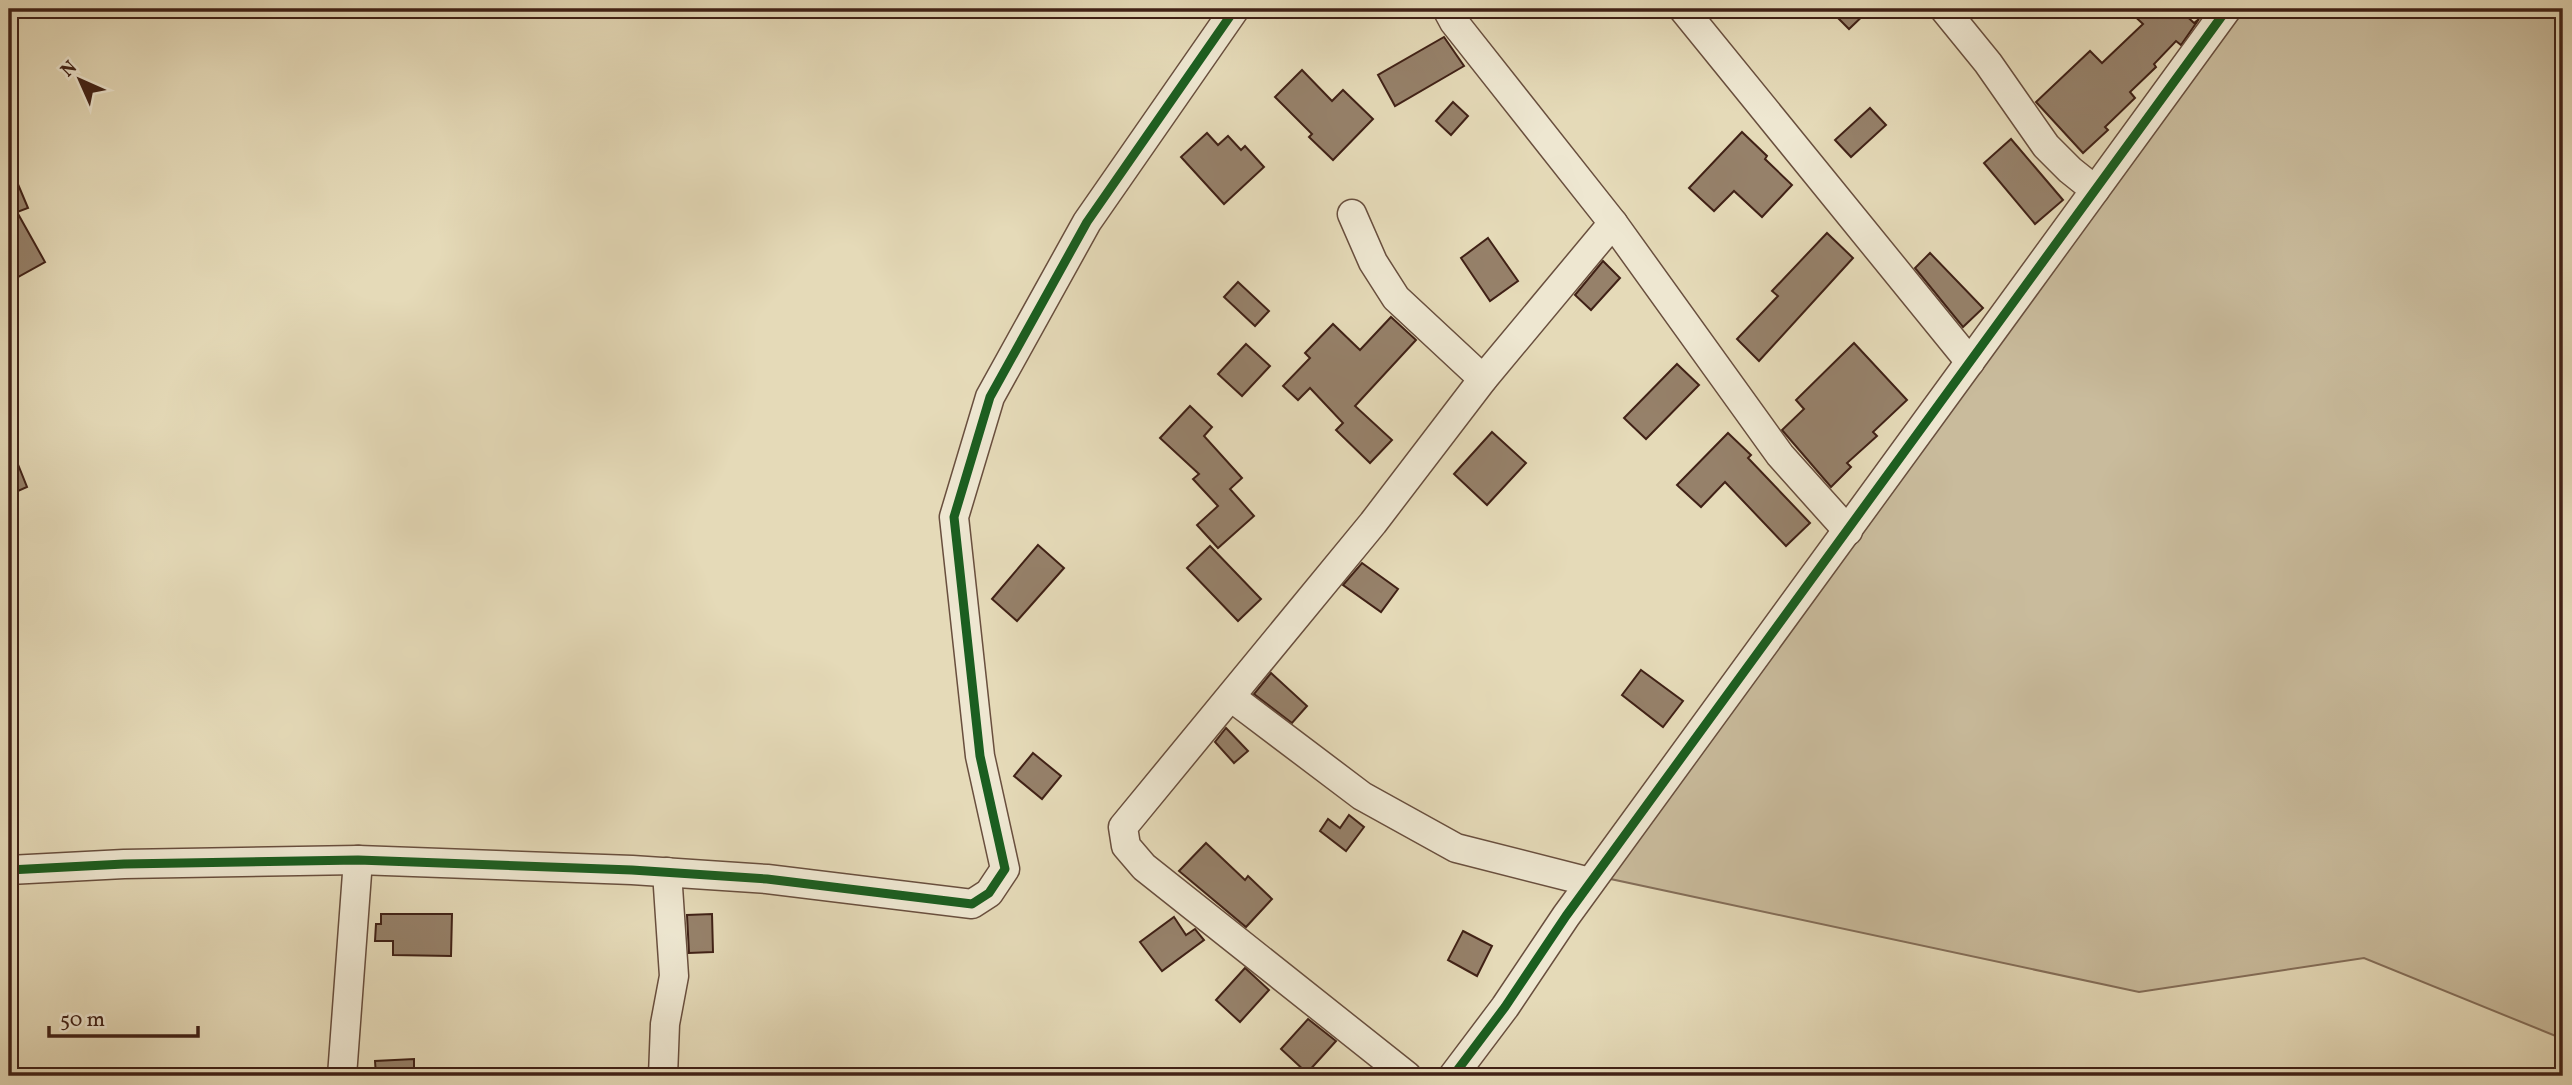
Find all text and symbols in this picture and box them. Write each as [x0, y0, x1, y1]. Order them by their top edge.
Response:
north arrow [46, 46, 116, 116]
text: N [55, 55, 84, 83]
scale bar [49, 994, 198, 1038]
text: 50 m [60, 1006, 105, 1035]

